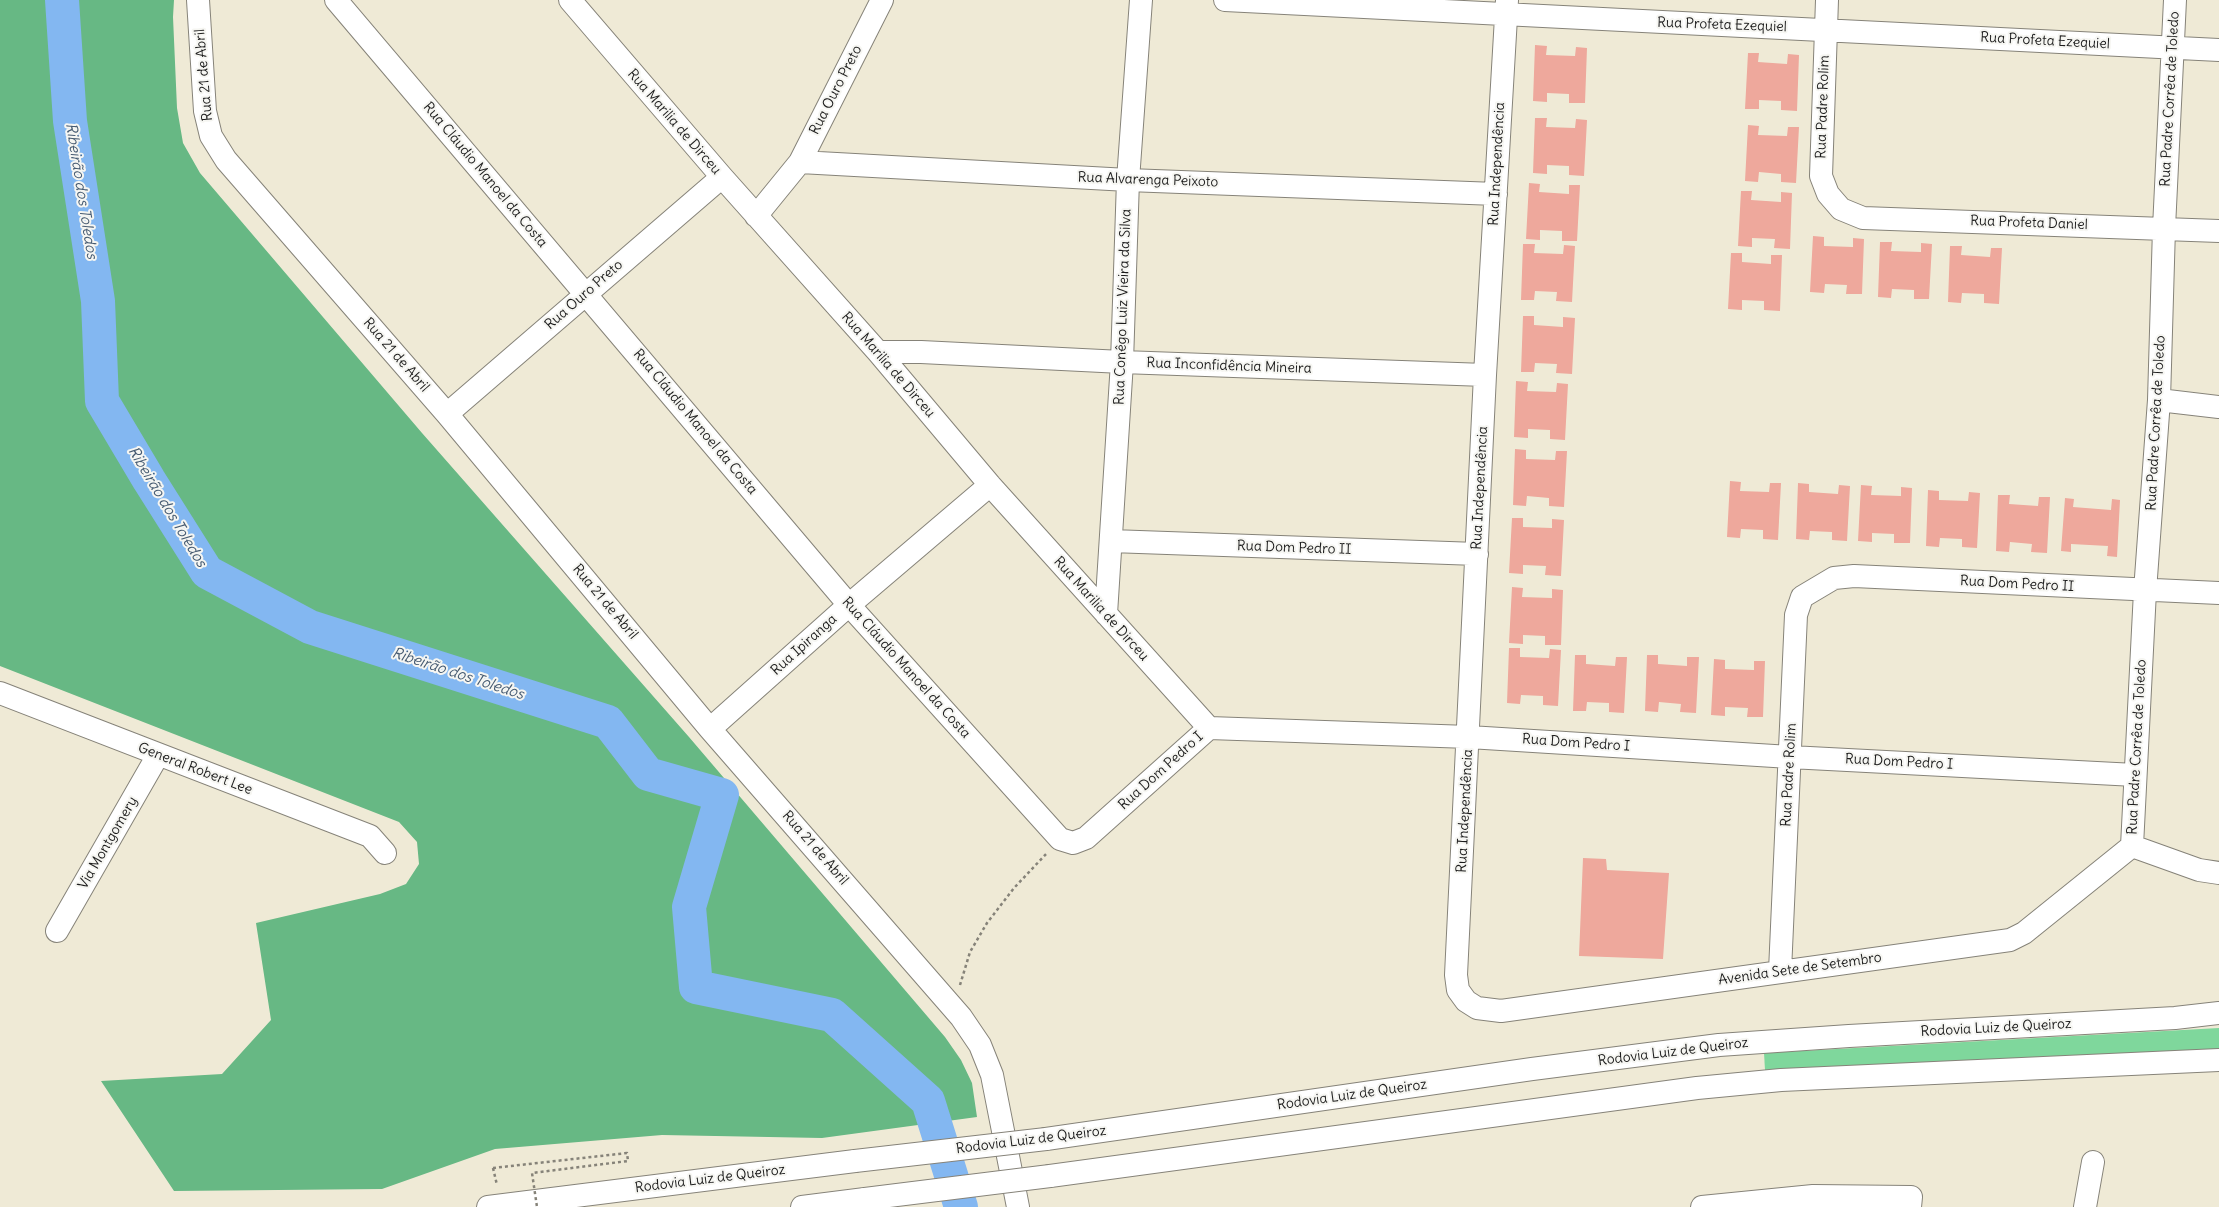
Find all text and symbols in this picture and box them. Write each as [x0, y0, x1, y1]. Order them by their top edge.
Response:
street label: Rua Padre Corrêa de Toledo [2157, 11, 2183, 187]
street label: Rua Profeta Ezequiel [1657, 14, 1787, 36]
street label: Rua 21 de Abril [192, 28, 216, 122]
street label: Rua Profeta Ezequiel [1980, 29, 2110, 53]
street label: Rua Ouro Preto [806, 43, 866, 137]
street label: Rua Padre Rolim [1813, 55, 1833, 159]
street label: Rua Marilia de Dirceu [624, 66, 724, 178]
street label: Rua Cláudio Manoel da Costa [419, 99, 551, 251]
street label: Rua Independência [1485, 102, 1509, 226]
water label: Ribeirão dos Toledos [61, 122, 101, 260]
street label: Rua Alvarenga Peixoto [1077, 169, 1219, 191]
street label: Rua Conêgo Luiz Vieira da Silva [1111, 209, 1135, 405]
street label: Rua Profeta Daniel [1970, 213, 2088, 233]
street label: Rua Ouro Preto [542, 257, 626, 333]
street label: Rua Marilia de Dirceu [838, 309, 938, 421]
street label: Rua 21 de Abril [359, 315, 433, 395]
street label: Rua Padre Corrêa de Toledo [2143, 335, 2169, 511]
street label: Rua Cláudio Manoel da Costa [629, 346, 761, 498]
street label: Rua Inconfidência Mineira [1146, 355, 1312, 377]
street label: Rua Independência [1468, 426, 1492, 550]
water label: Ribeirão dos Toledos [124, 443, 210, 571]
street label: Rua Dom Pedro II [1237, 538, 1351, 558]
street label: Rua Marilia de Dirceu [1050, 553, 1152, 665]
street label: Rua 21 de Abril [569, 561, 641, 643]
street label: Rua Dom Pedro II [1959, 573, 2075, 595]
street label: Rua Cláudio Manoel da Costa [838, 594, 974, 742]
street label: Rua Ipiranga [768, 611, 840, 679]
water label: Ribeirão dos Toledos [390, 644, 526, 704]
street label: Rua Padre Corrêa de Toledo [2124, 659, 2150, 835]
street label: Rua Padre Rolim [1778, 723, 1800, 827]
street label: Rua Dom Pedro I [1115, 729, 1207, 813]
street label: Rua Dom Pedro I [1521, 731, 1631, 755]
street label: General Robert Lee [135, 739, 255, 799]
street label: Rua Independência [1453, 749, 1477, 873]
street label: Rua Dom Pedro I [1845, 751, 1953, 773]
street label: Via Montgomery [75, 794, 141, 892]
street label: Rua 21 de Abril [778, 808, 852, 888]
street label: Avenida Sete de Setembro [1717, 949, 1883, 989]
street label: Rodovia Luiz de Queiroz [1920, 1016, 2072, 1040]
street label: Rodovia Luiz de Queiroz [1597, 1034, 1749, 1070]
street label: Rodovia Luiz de Queiroz [1276, 1076, 1428, 1114]
street label: Rodovia Luiz de Queiroz [955, 1122, 1107, 1158]
street label: Rodovia Luiz de Queiroz [634, 1161, 786, 1197]

